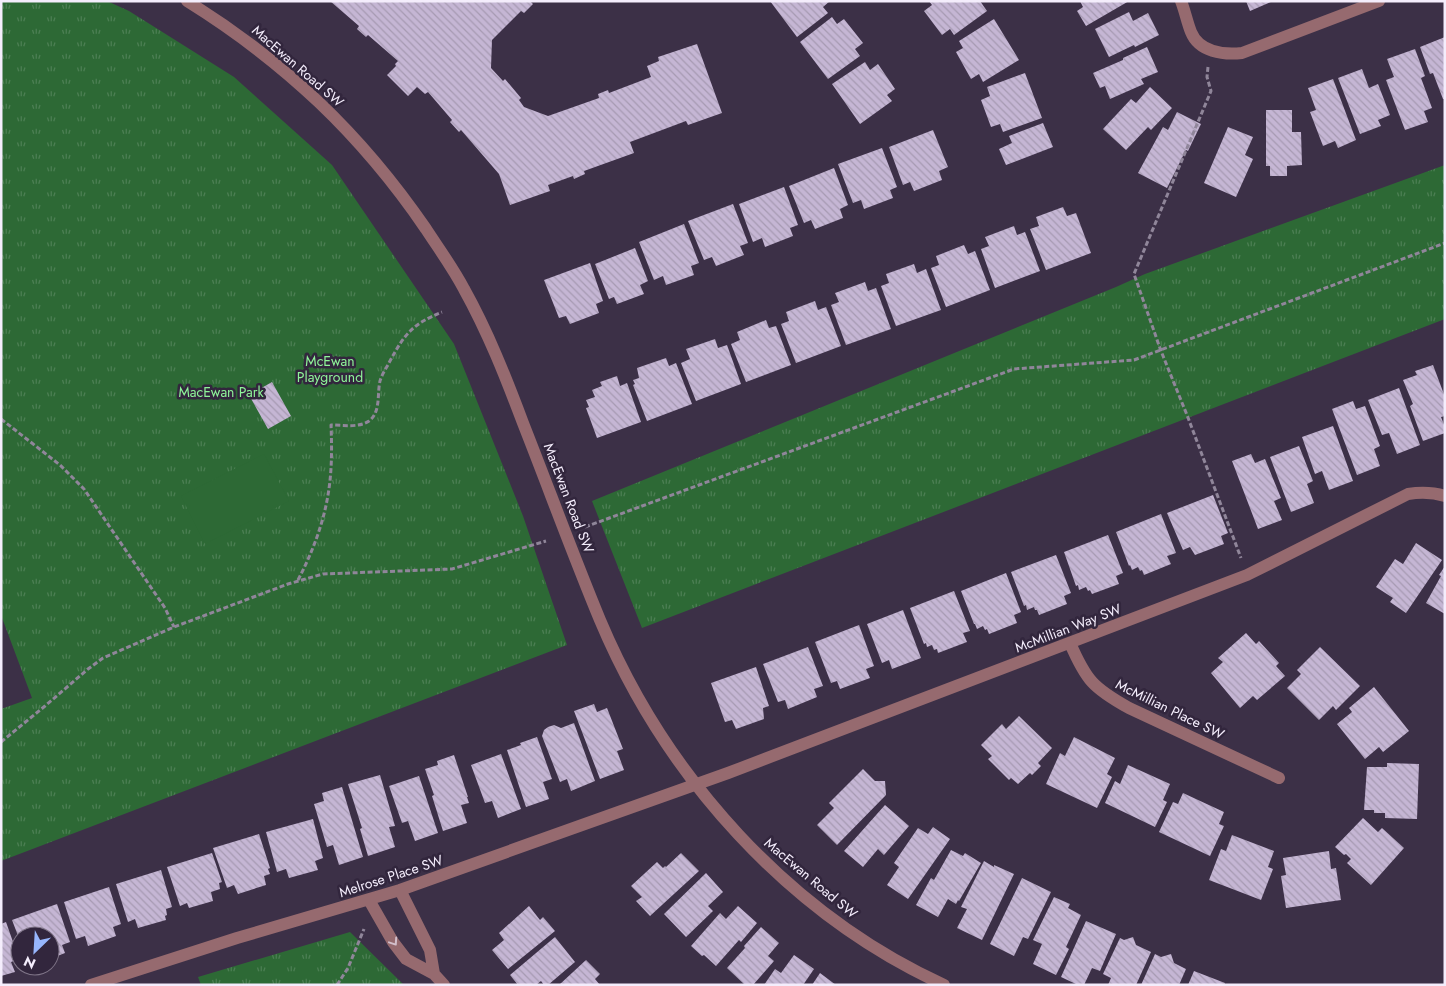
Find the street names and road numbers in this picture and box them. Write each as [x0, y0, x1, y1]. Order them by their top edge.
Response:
street label: MacEwan Road SW [248, 20, 349, 112]
street label: MacEwan Road SW [539, 440, 599, 556]
street label: McMillian Way SW [1012, 598, 1124, 657]
street label: McMillian Place SW [1112, 674, 1228, 744]
street label: MacEwan Road SW [760, 833, 862, 923]
street label: Melrose Place SW [336, 850, 446, 902]

